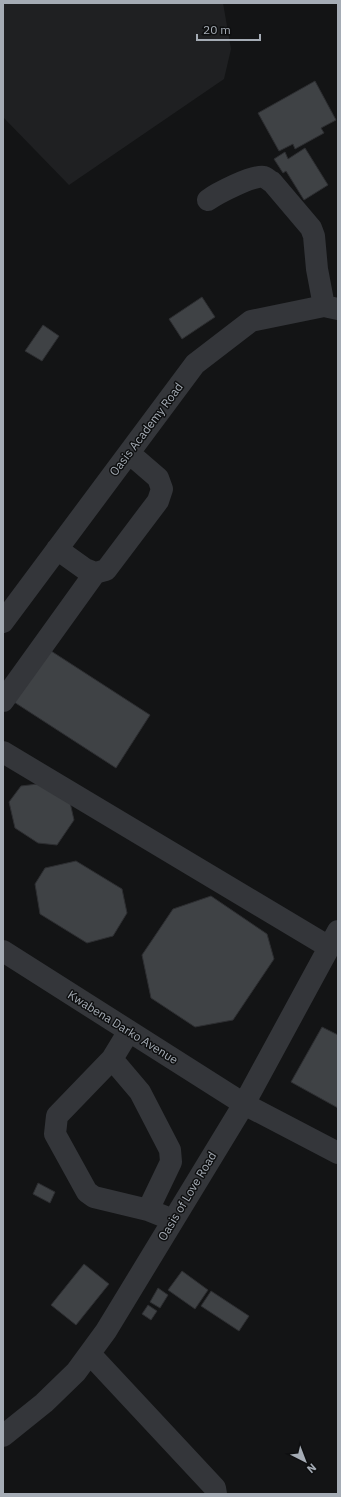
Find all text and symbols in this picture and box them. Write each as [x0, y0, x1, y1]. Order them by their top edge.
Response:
scale bar [197, 16, 260, 42]
text: 20 m [203, 22, 231, 37]
street label: Oasis Academy Road [106, 379, 186, 479]
street label: Kwabena Darko Avenue [65, 987, 181, 1067]
street label: Oasis of Love Road [155, 1149, 219, 1243]
north arrow [285, 1441, 325, 1481]
text: N [304, 1461, 319, 1476]

